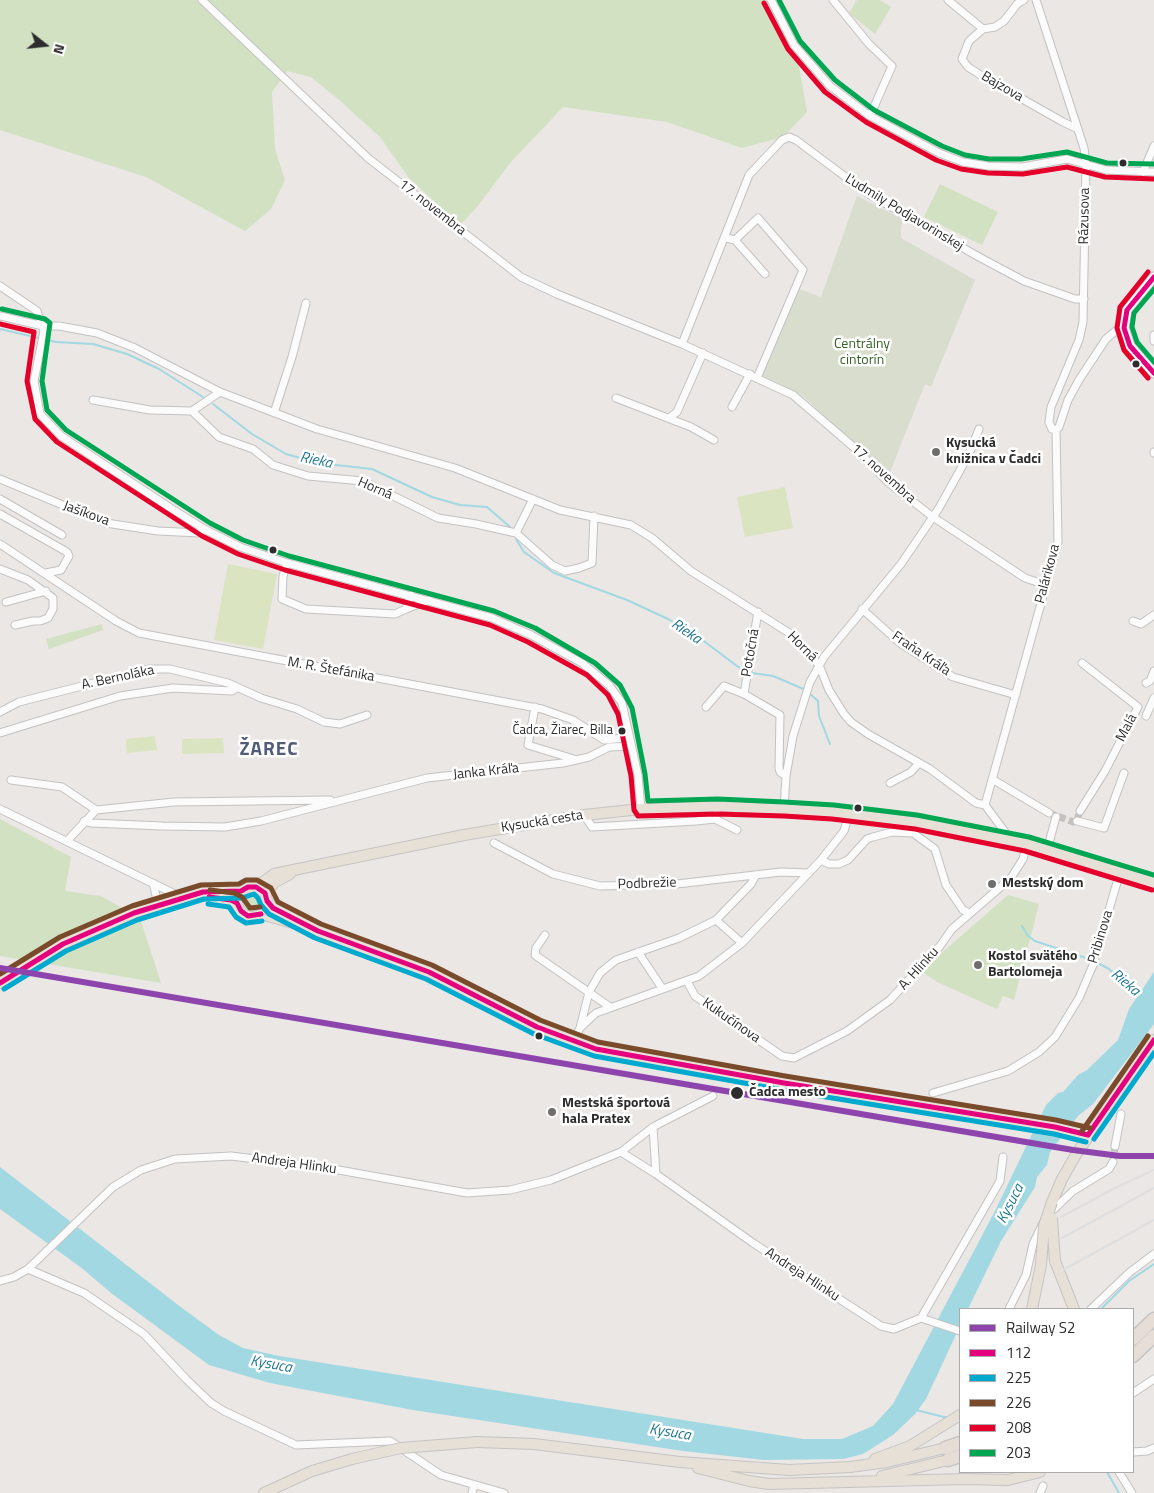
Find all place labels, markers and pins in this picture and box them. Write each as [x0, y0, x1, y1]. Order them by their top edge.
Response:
unlabelled marker [1118, 158, 1128, 168]
unlabelled marker [1131, 359, 1141, 369]
place label: Kysucká knižnica v Čadci [946, 436, 1041, 468]
marker: Kysucká knižnica v Čadci [930, 446, 942, 458]
unlabelled marker [268, 545, 278, 555]
place label: Čadca, Žiarec, Billa [513, 723, 613, 739]
marker: Čadca, Žiarec, Billa [617, 726, 627, 736]
unlabelled marker [853, 803, 863, 813]
place label: Mestský dom [1002, 876, 1084, 892]
marker: Mestský dom [986, 878, 998, 890]
place label: Kostol svätého Bartolomeja [988, 949, 1078, 982]
marker: Kostol svätého Bartolomeja [972, 959, 984, 971]
unlabelled marker [534, 1031, 544, 1041]
marker: Čadca mesto [729, 1085, 745, 1101]
place label: Čadca mesto [749, 1085, 826, 1101]
place label: Mestská športová hala Pratex [562, 1096, 670, 1128]
marker: Mestská športová hala Pratex [546, 1106, 558, 1118]

